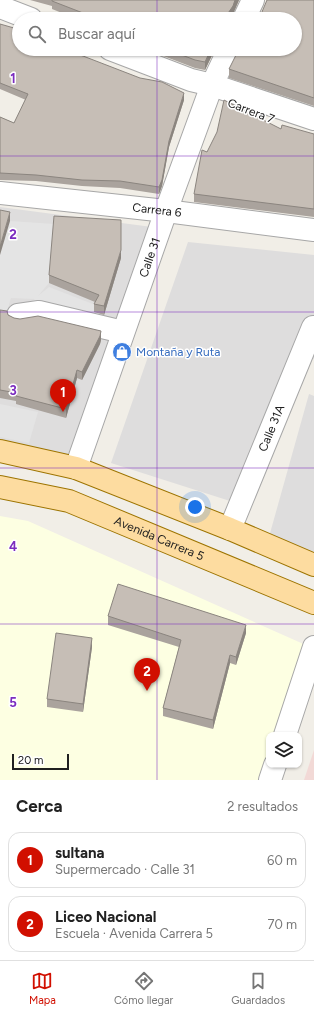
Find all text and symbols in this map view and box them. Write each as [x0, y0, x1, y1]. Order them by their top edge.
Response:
search box [12, 12, 302, 56]
icon: search [26, 23, 48, 45]
text: Buscar aquí [58, 25, 135, 43]
text: 1 [10, 71, 16, 86]
street label: Carrera 7 [226, 96, 277, 127]
street label: Carrera 6 [132, 200, 183, 220]
text: 2 [9, 227, 17, 242]
street label: Calle 31 [136, 236, 163, 279]
shop icon: Montaña y Ruta [111, 341, 133, 363]
place label: Montaña y Ruta [136, 345, 220, 359]
pin: 1 [50, 379, 76, 412]
text: 3 [9, 383, 17, 398]
street label: Calle 31A [256, 403, 287, 454]
your location [185, 497, 205, 517]
street label: Avenida Carrera 5 [112, 514, 206, 563]
text: 4 [9, 539, 17, 554]
pin: 2 [134, 658, 160, 691]
text: 5 [9, 695, 17, 710]
map controls [266, 732, 302, 768]
button: layers [266, 732, 302, 768]
scale bar [12, 752, 69, 771]
text: 20 m [18, 754, 43, 767]
text: Cerca [16, 796, 63, 816]
text: 2 resultados [227, 799, 298, 814]
text: sultana [55, 844, 105, 862]
text: 1 [27, 853, 33, 868]
text: 60 m [267, 853, 297, 868]
text: Supermercado · Calle 31 [55, 862, 195, 877]
text: Liceo Nacional [55, 908, 156, 926]
text: 2 [26, 917, 34, 932]
text: 70 m [267, 917, 297, 932]
text: Escuela · Avenida Carrera 5 [55, 926, 213, 941]
tab: Mapa [29, 970, 56, 1007]
tab: Cómo llegar [114, 970, 173, 1007]
tab: Guardados [231, 970, 285, 1007]

